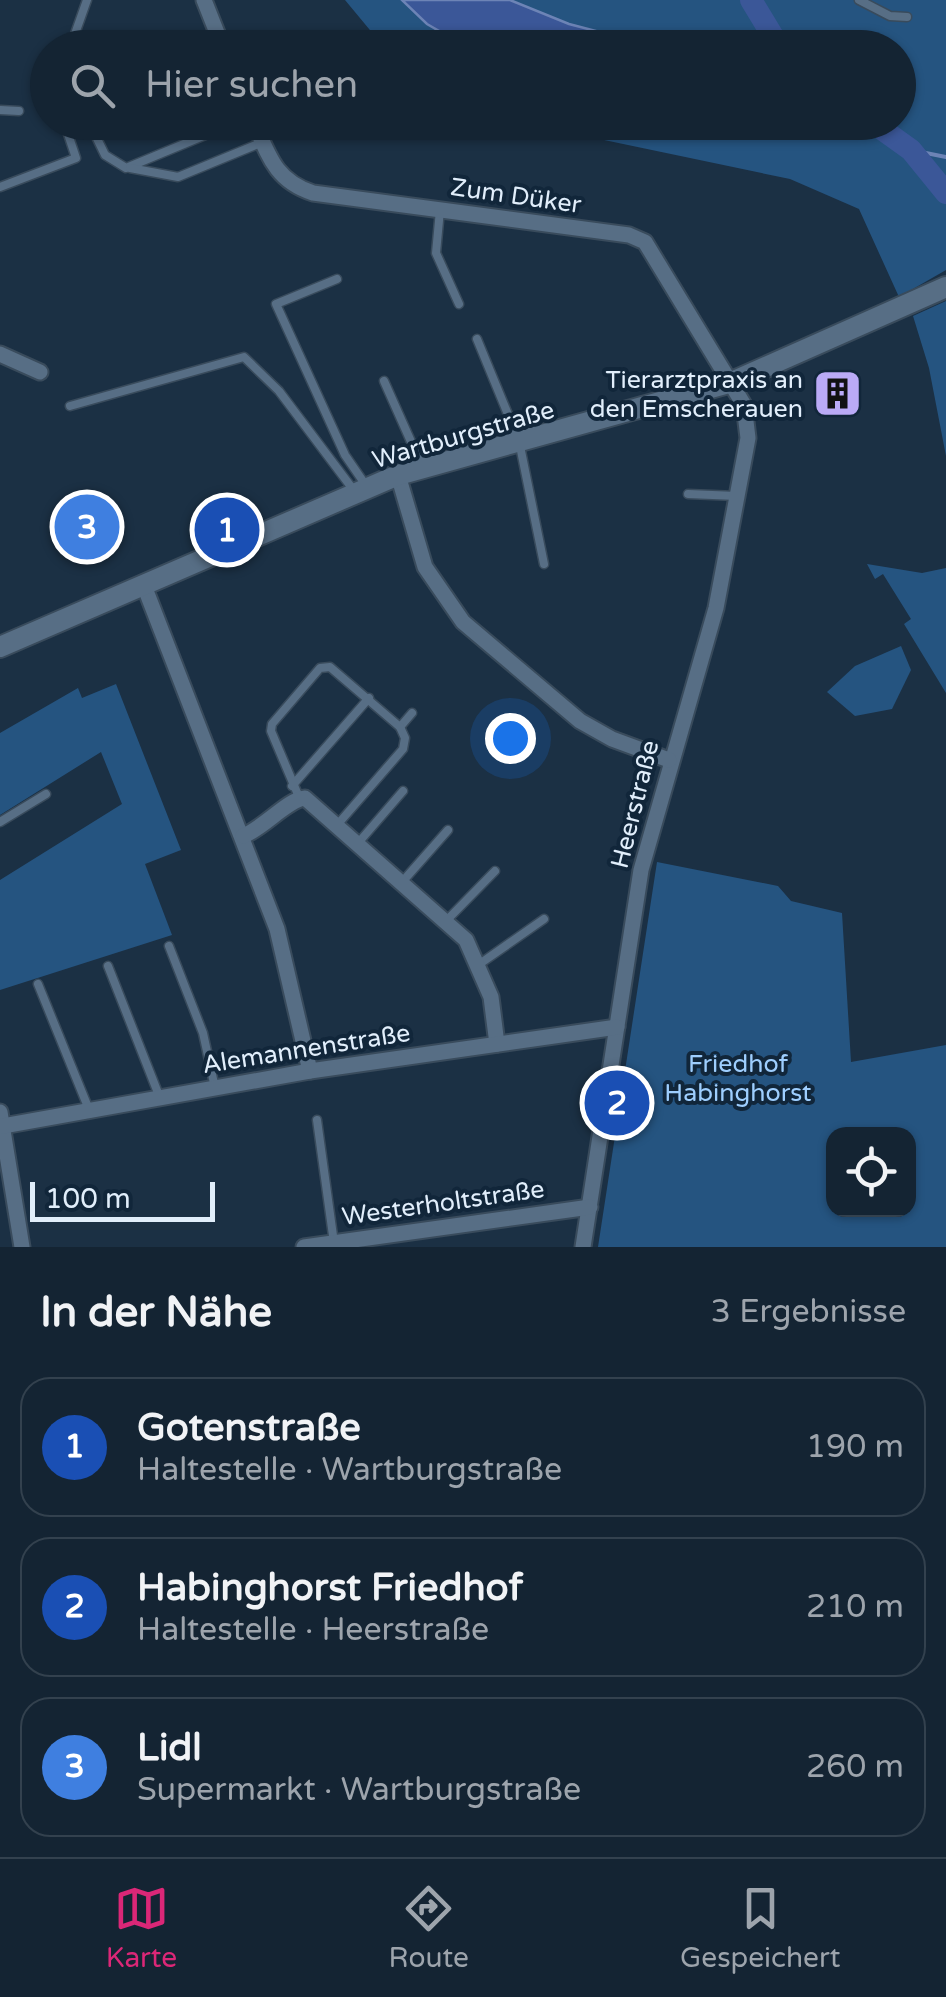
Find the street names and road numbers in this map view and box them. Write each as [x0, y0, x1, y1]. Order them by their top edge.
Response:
street label: Zum Düker [449, 172, 583, 220]
street label: Wartburgstraße [369, 395, 558, 475]
street label: Heerstraße [605, 737, 665, 871]
street label: Alemannenstraße [200, 1018, 412, 1080]
street label: Westerholtstraße [340, 1174, 546, 1232]

